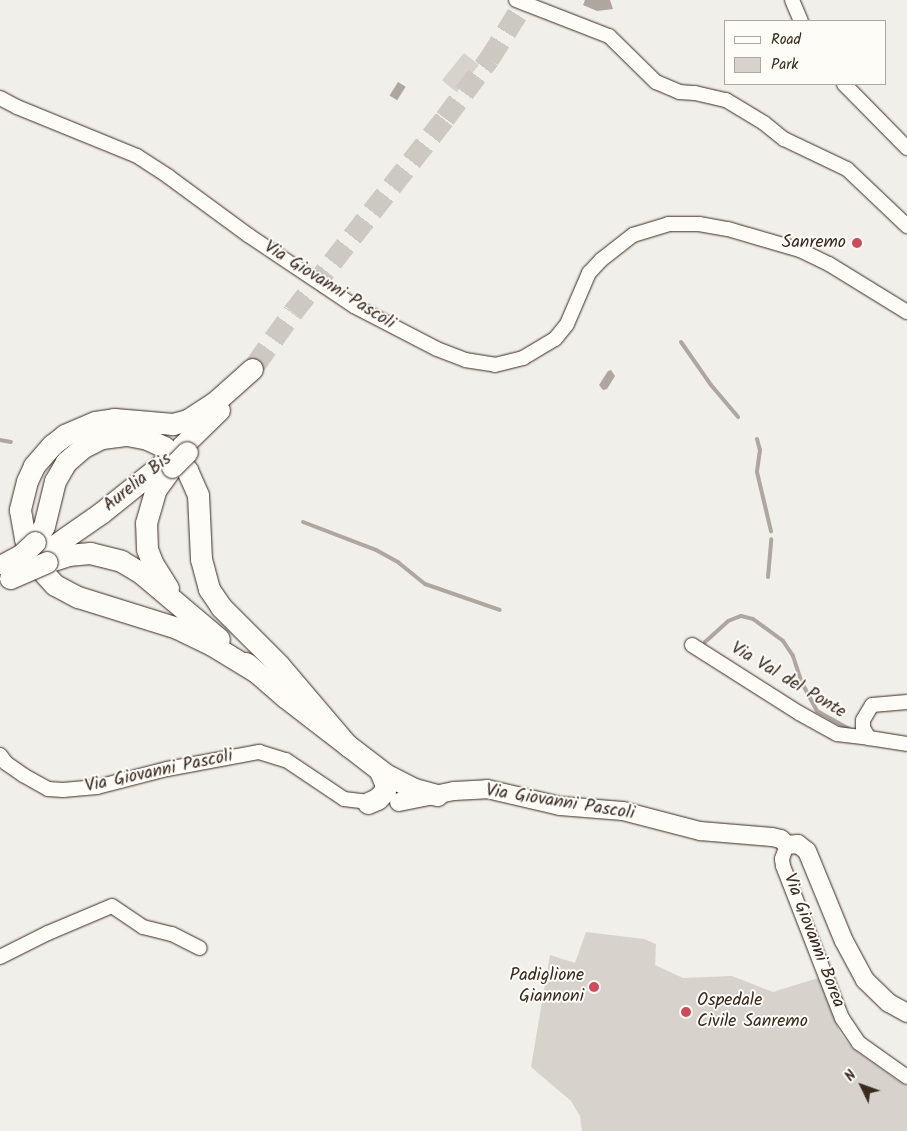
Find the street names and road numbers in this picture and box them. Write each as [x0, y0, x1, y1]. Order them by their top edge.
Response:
street label: Via Giovanni Pascoli [259, 237, 399, 335]
street label: Aurelia Bis [100, 449, 176, 517]
street label: Via Val del Ponte [727, 638, 849, 724]
street label: Via Giovanni Pascoli [83, 746, 235, 798]
street label: Via Giovanni Pascoli [484, 781, 636, 825]
street label: Via Giovanni Borea [778, 871, 848, 1011]

